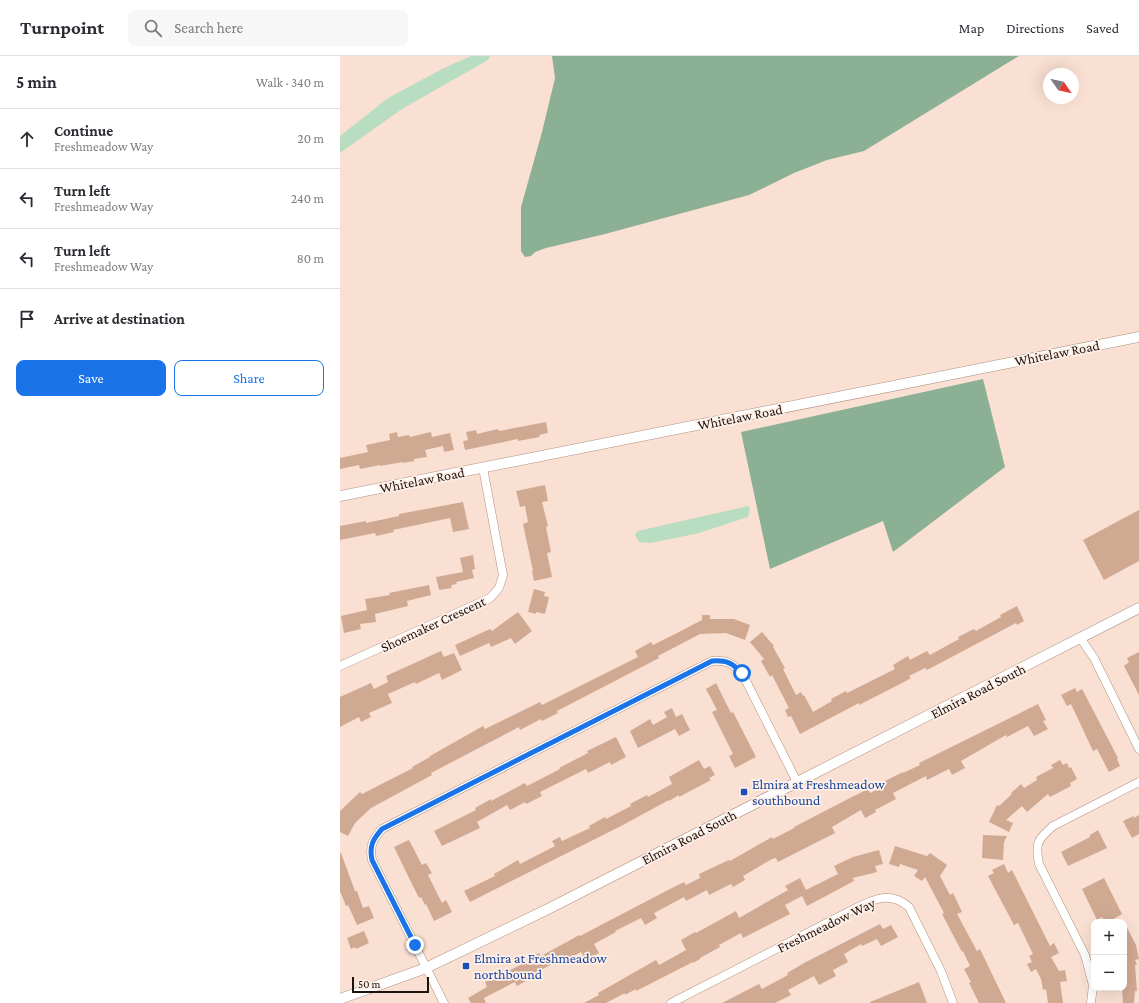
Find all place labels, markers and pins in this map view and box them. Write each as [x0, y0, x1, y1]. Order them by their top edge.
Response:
place label: Elmira at Freshmeadow southbound [752, 776, 886, 808]
marker: Elmira at Freshmeadow southbound [739, 787, 749, 797]
place label: Elmira at Freshmeadow northbound [474, 950, 608, 982]
marker: Elmira at Freshmeadow northbound [461, 961, 471, 971]

